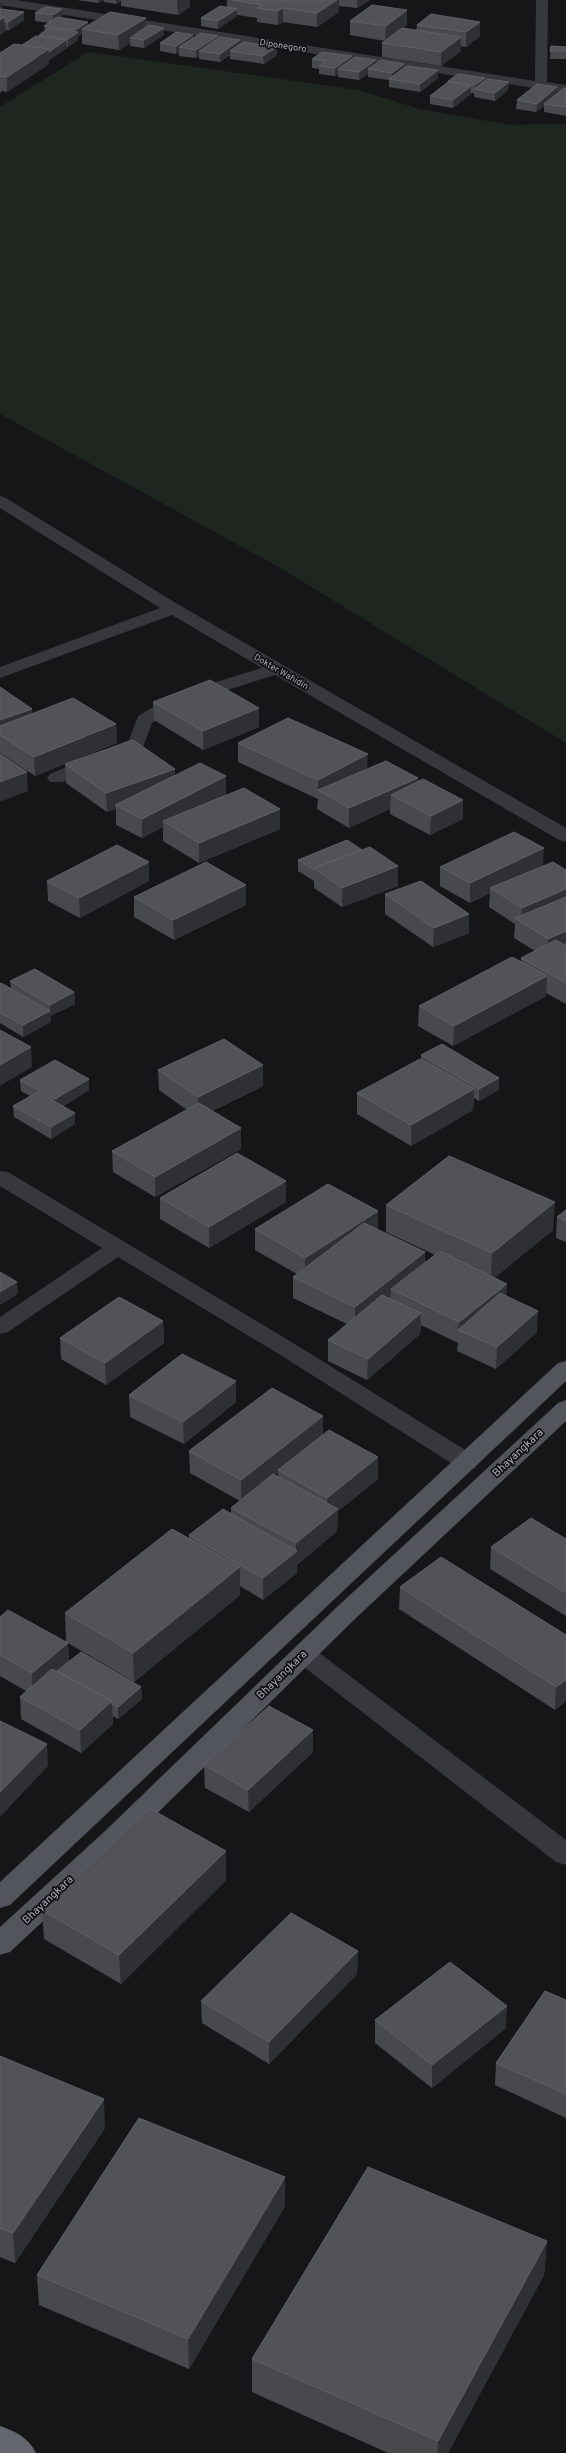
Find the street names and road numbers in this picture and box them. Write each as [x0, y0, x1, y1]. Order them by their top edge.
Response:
street label: Diponegoro [259, 37, 307, 55]
street label: Dokter Wahidin [252, 652, 310, 692]
street label: Bhayangkara [490, 1426, 547, 1480]
street label: Bhayangkara [254, 1647, 310, 1702]
street label: Bhayangkara [20, 1873, 77, 1927]

